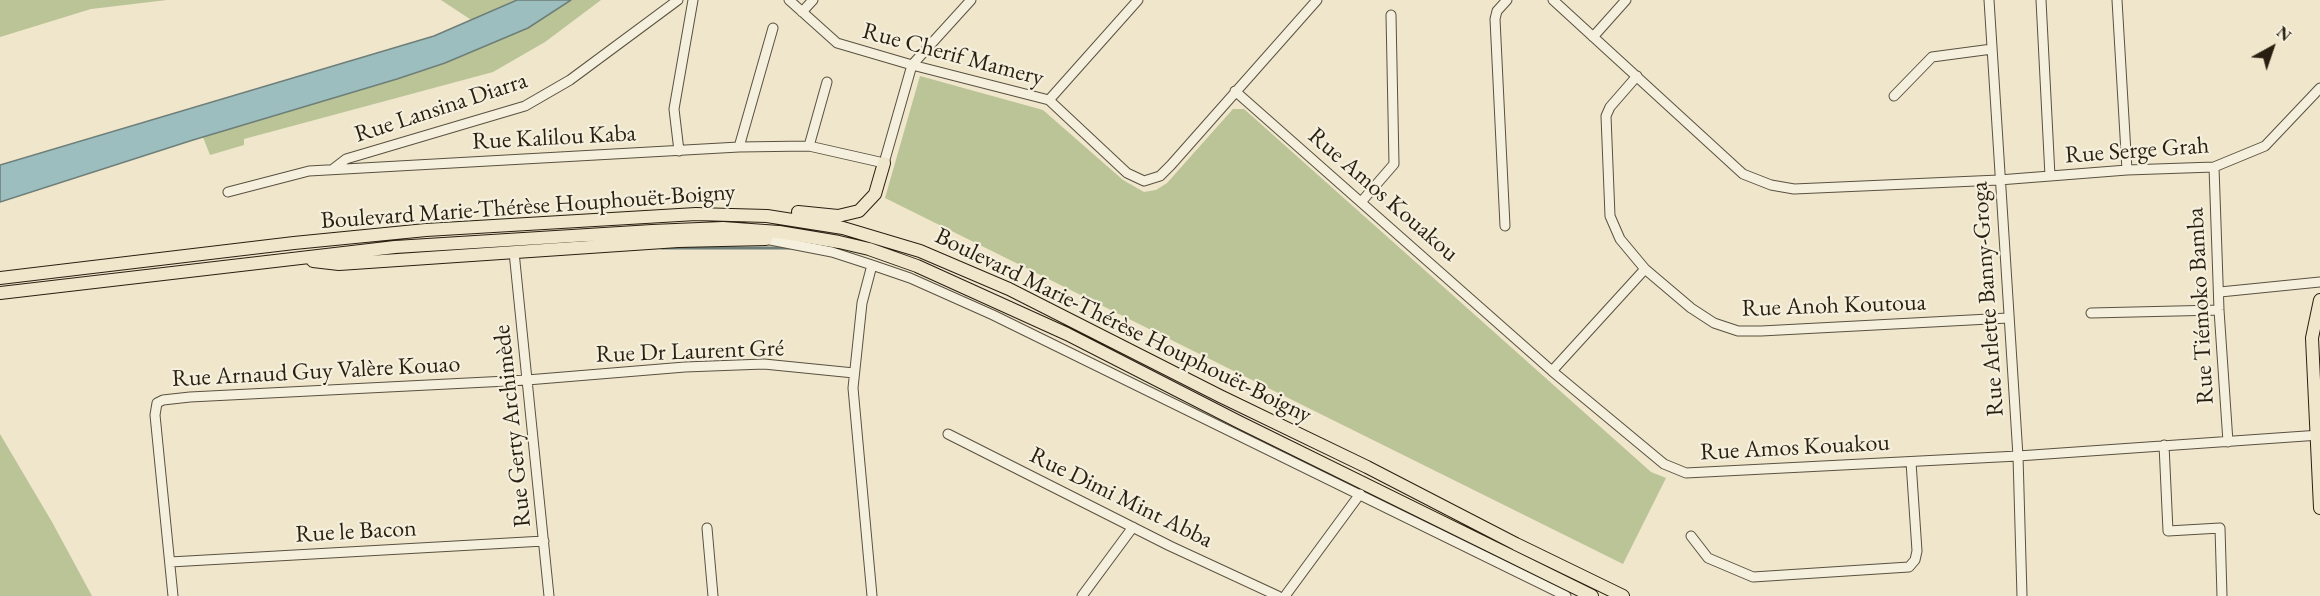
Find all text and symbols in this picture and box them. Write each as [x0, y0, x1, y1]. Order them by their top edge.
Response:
street label: Rue Cherif Mamery [859, 17, 1047, 93]
north arrow [2242, 18, 2302, 78]
text: N [2272, 22, 2296, 46]
street label: Rue Lansina Diarra [351, 66, 531, 150]
street label: Rue Kalilou Kaba [471, 119, 637, 157]
street label: Rue Amos Kouakou [1302, 122, 1464, 268]
street label: Rue Serge Grah [2064, 132, 2210, 170]
street label: Boulevard Marie-Thérèse Houphouët-Boigny [320, 178, 736, 236]
street label: Rue Arlette Banny-Groga [1965, 181, 2011, 417]
street label: Rue Tiémoko Bamba [2181, 207, 2221, 405]
street label: Boulevard Marie-Thérèse Houphouët-Boigny [930, 222, 1316, 430]
street label: Rue Anoh Koutoua [1741, 288, 1927, 324]
street label: Rue Gerty Archimède [488, 323, 538, 529]
street label: Rue Dr Laurent Gré [595, 334, 785, 370]
street label: Rue Arnaud Guy Valère Kouao [171, 350, 461, 394]
street label: Rue Amos Kouakou [1699, 429, 1891, 467]
street label: Rue Dimi Mint Abba [1025, 441, 1217, 555]
street label: Rue le Bacon [295, 514, 417, 550]

